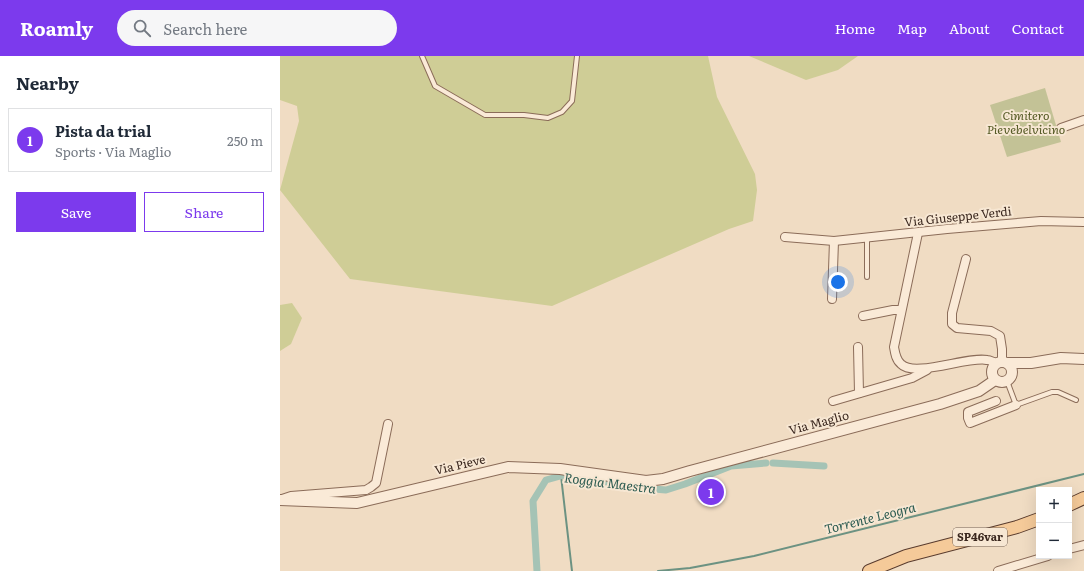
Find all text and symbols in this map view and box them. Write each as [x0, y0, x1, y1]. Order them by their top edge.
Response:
search box [117, 10, 397, 46]
text: Roamly [20, 14, 93, 42]
icon: search [131, 17, 153, 39]
text: Search here [163, 17, 247, 40]
text: Home [835, 18, 875, 38]
text: Map [897, 18, 927, 38]
text: About [949, 18, 990, 38]
text: Contact [1012, 18, 1064, 38]
text: Nearby [16, 70, 79, 95]
park label: Cimitero Pievebelvicino [987, 106, 1065, 138]
text: Pista da trial [55, 119, 151, 142]
text: 1 [27, 131, 33, 150]
text: 250 m [227, 131, 263, 150]
text: Sports · Via Maglio [55, 142, 171, 161]
button: Save [16, 192, 136, 232]
button: Share [144, 192, 264, 232]
street label: Via Giuseppe Verdi [903, 201, 1012, 231]
your location [828, 272, 848, 292]
street label: Via Maglio [787, 405, 851, 439]
street label: Via Pieve [432, 449, 487, 479]
water label: Roggia Maestra [563, 467, 658, 498]
pin: 1 [698, 477, 724, 507]
map controls [1036, 487, 1072, 559]
button: + [1036, 487, 1072, 523]
water label: Torrente Leogra [822, 497, 918, 538]
button: − [1036, 523, 1072, 559]
road number: SP46var [953, 528, 1007, 546]

